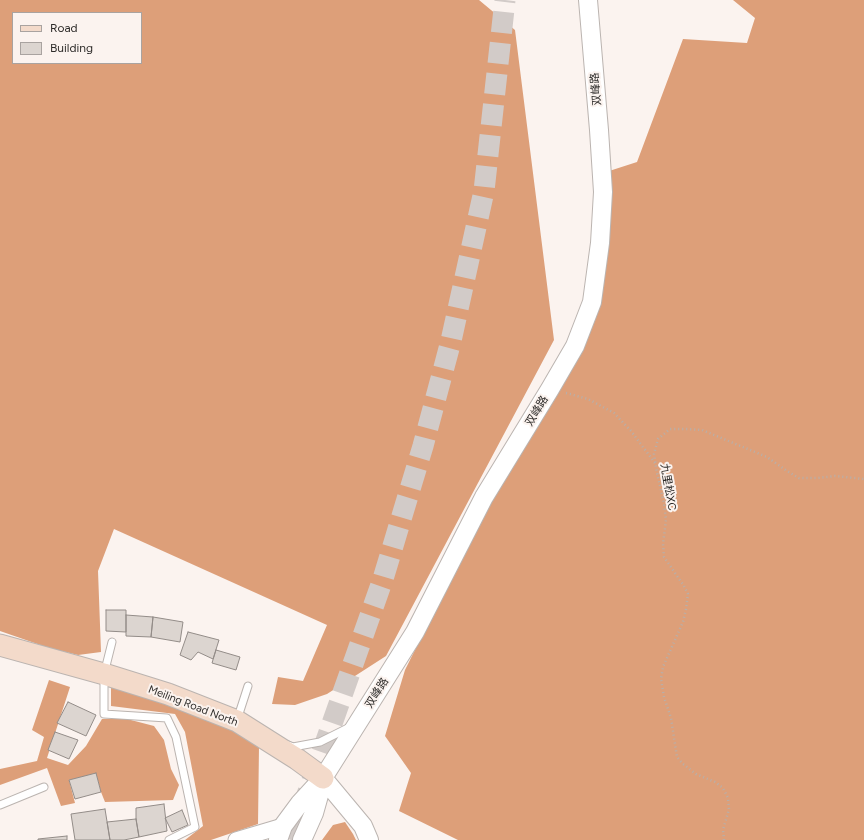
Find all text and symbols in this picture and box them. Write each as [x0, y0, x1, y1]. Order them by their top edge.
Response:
legend [12, 12, 142, 64]
text: Road [50, 21, 78, 35]
text: Building [50, 41, 93, 55]
street label: 双峰路 [588, 72, 604, 106]
street label: 双峰路 [523, 393, 551, 429]
street label: 九里松XC [657, 462, 679, 512]
street label: 双峰路 [363, 676, 391, 710]
street label: Meiling Road North [146, 683, 240, 729]

